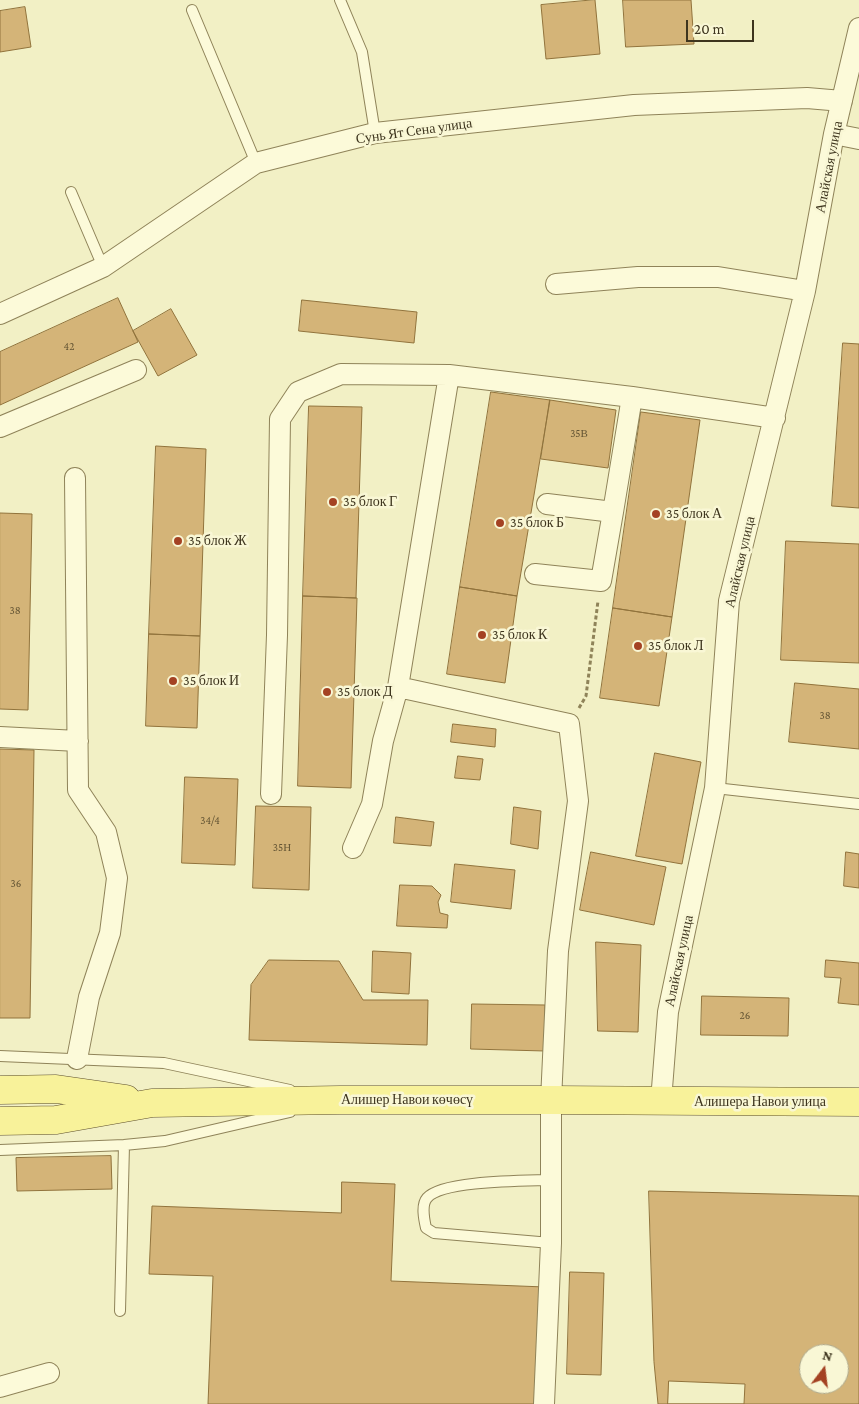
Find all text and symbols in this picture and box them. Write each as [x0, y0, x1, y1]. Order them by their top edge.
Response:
scale bar [689, 10, 756, 42]
text: 20 m [694, 21, 725, 37]
street label: Сунь Ят Сена улица [355, 115, 473, 147]
street label: Алайская улица [812, 120, 846, 214]
house number: 42 [64, 340, 74, 354]
house number: 35В [570, 427, 588, 441]
place label: 35 блок Г [343, 494, 397, 510]
marker: 35 блок Г [327, 496, 339, 508]
place label: 35 блок А [666, 506, 722, 522]
marker: 35 блок А [650, 508, 662, 520]
place label: 35 блок Б [510, 515, 564, 531]
street label: Алайская улица [721, 515, 759, 609]
marker: 35 блок Б [494, 517, 506, 529]
place label: 35 блок Ж [188, 533, 247, 549]
marker: 35 блок Ж [172, 535, 184, 547]
house number: 38 [9, 604, 21, 618]
place label: 35 блок К [492, 627, 547, 643]
marker: 35 блок К [476, 629, 488, 641]
place label: 35 блок Л [648, 638, 704, 654]
marker: 35 блок Л [632, 640, 644, 652]
place label: 35 блок И [183, 673, 239, 689]
marker: 35 блок И [167, 675, 179, 687]
place label: 35 блок Д [337, 684, 393, 700]
marker: 35 блок Д [321, 686, 333, 698]
house number: 38 [819, 709, 831, 723]
house number: 34/4 [200, 814, 220, 828]
house number: 35Н [273, 841, 291, 855]
house number: 36 [11, 877, 21, 891]
street label: Алайская улица [661, 914, 697, 1008]
house number: 26 [740, 1009, 750, 1023]
street label: Алишер Навои көчөсү [341, 1092, 473, 1108]
street label: Алишера Навои улица [694, 1094, 826, 1110]
north arrow [799, 1344, 849, 1394]
text: N [821, 1347, 834, 1364]

